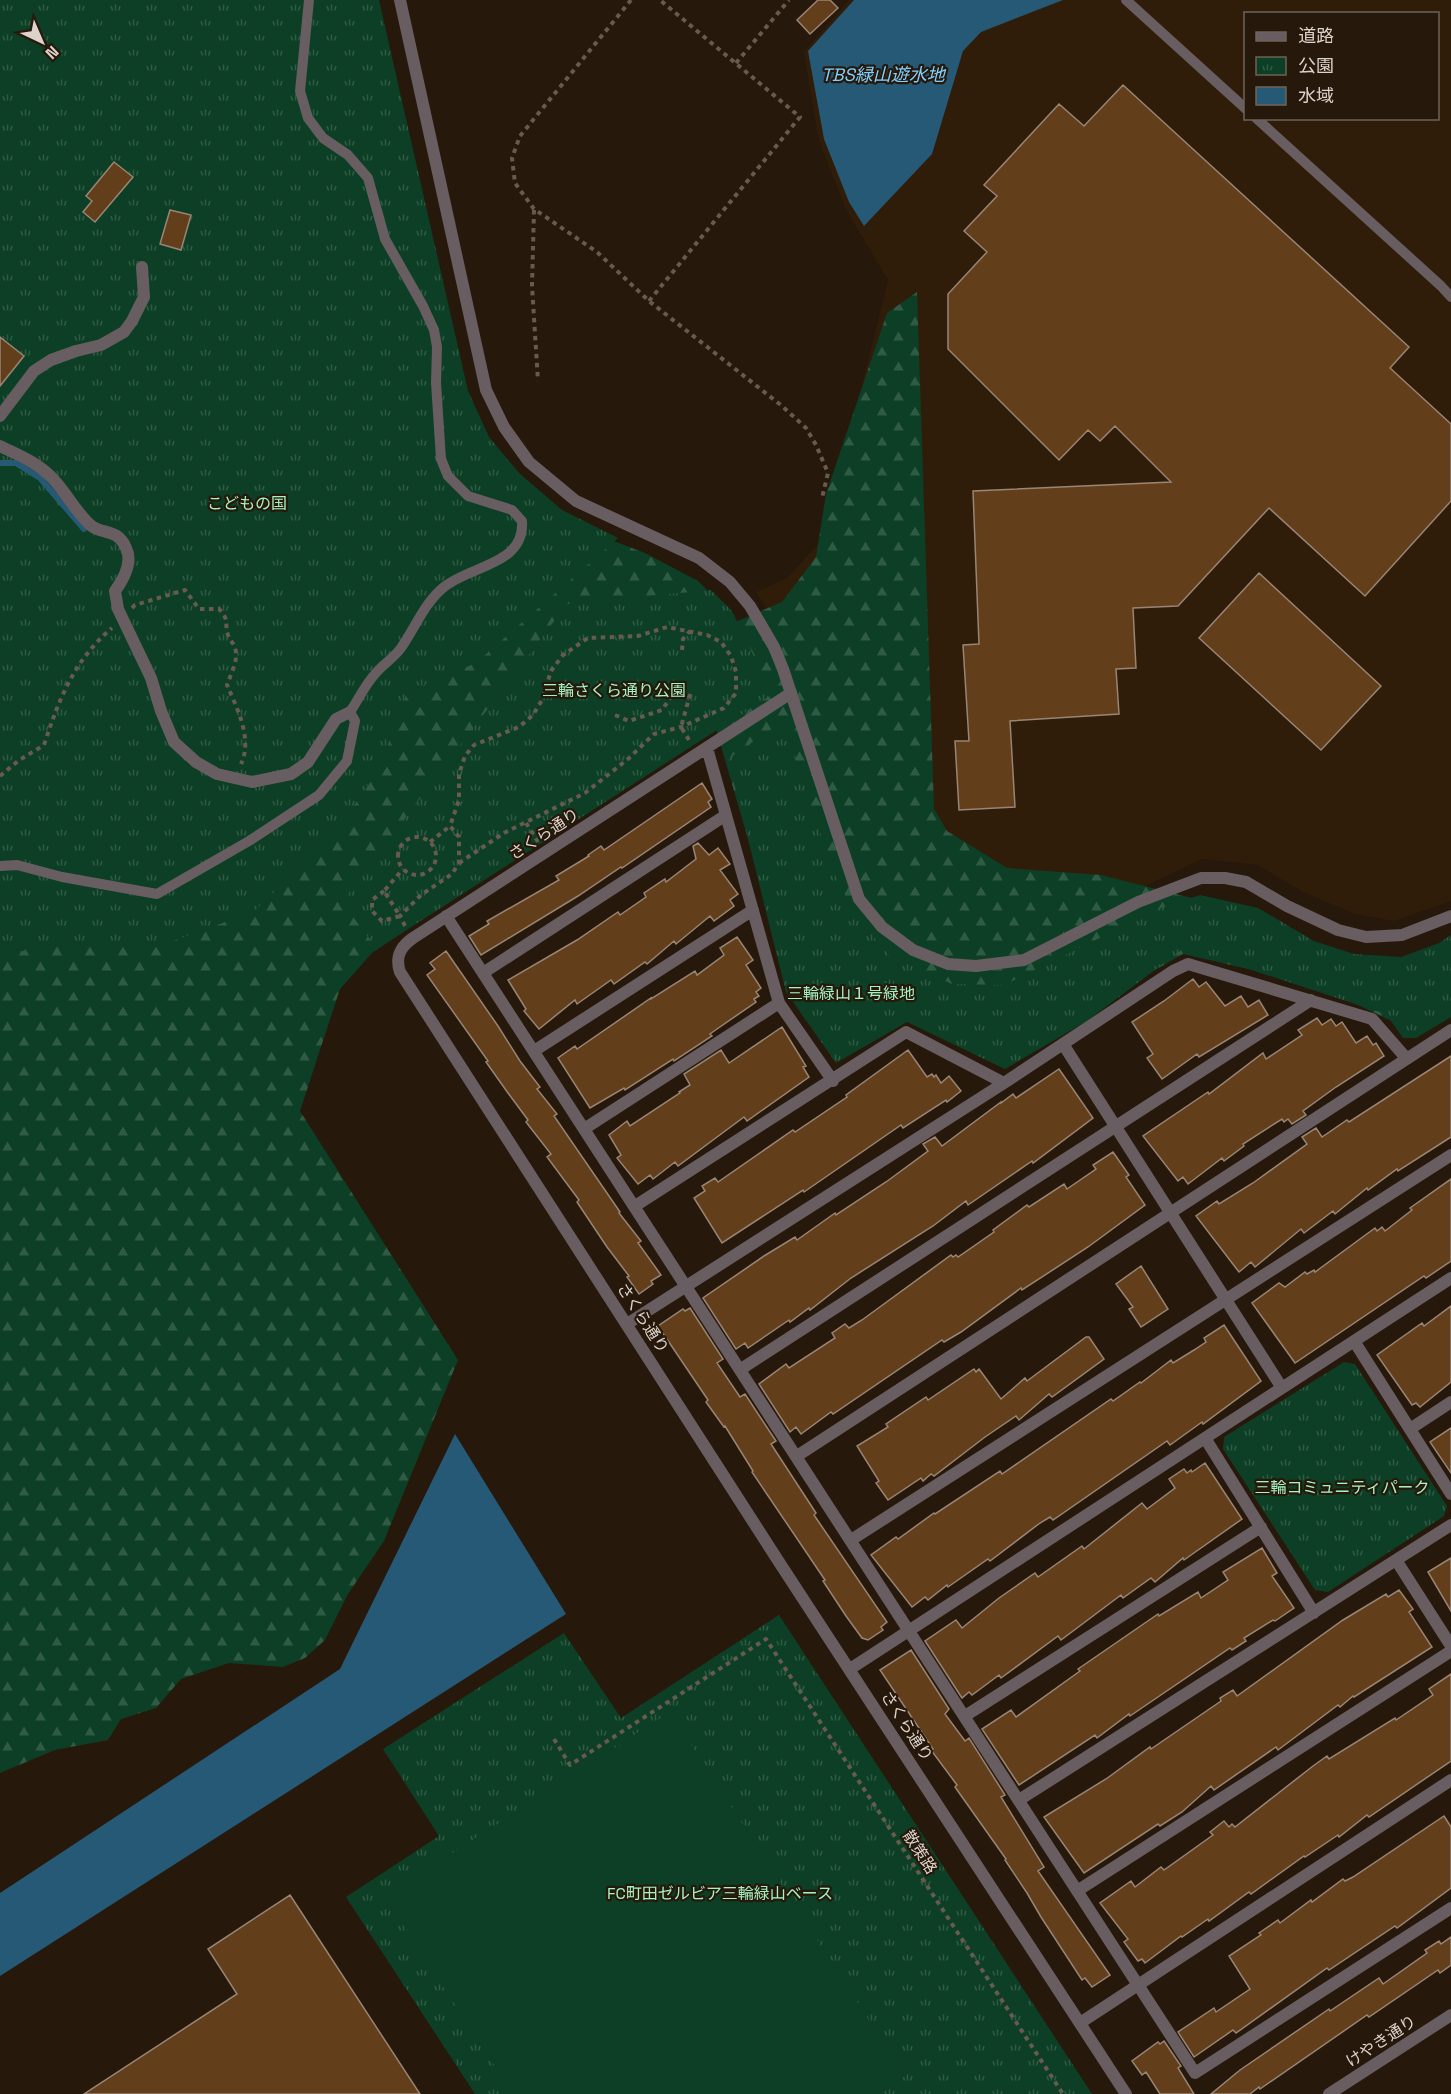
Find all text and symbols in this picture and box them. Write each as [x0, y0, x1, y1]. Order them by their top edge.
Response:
north arrow [12, 12, 72, 72]
legend [1244, 12, 1439, 120]
text: 道路 [1298, 24, 1334, 47]
text: N [41, 41, 63, 64]
text: 公園 [1298, 54, 1334, 77]
water label: TBS緑山遊水地 [821, 63, 947, 86]
text: 水域 [1298, 84, 1334, 107]
park label: こどもの国 [207, 493, 287, 514]
park label: 三輪さくら通り公園 [542, 680, 686, 701]
street label: さくら通り [505, 803, 583, 865]
park label: 三輪緑山１号緑地 [787, 983, 915, 1004]
street label: さくら通り [612, 1279, 674, 1357]
park label: 三輪コミュニティパーク [1254, 1477, 1430, 1498]
street label: さくら通り [876, 1687, 938, 1765]
street label: 散策路 [898, 1826, 942, 1878]
park label: FC町田ゼルビア三輪緑山ベース [607, 1883, 833, 1904]
street label: けやき通り [1342, 2010, 1420, 2072]

